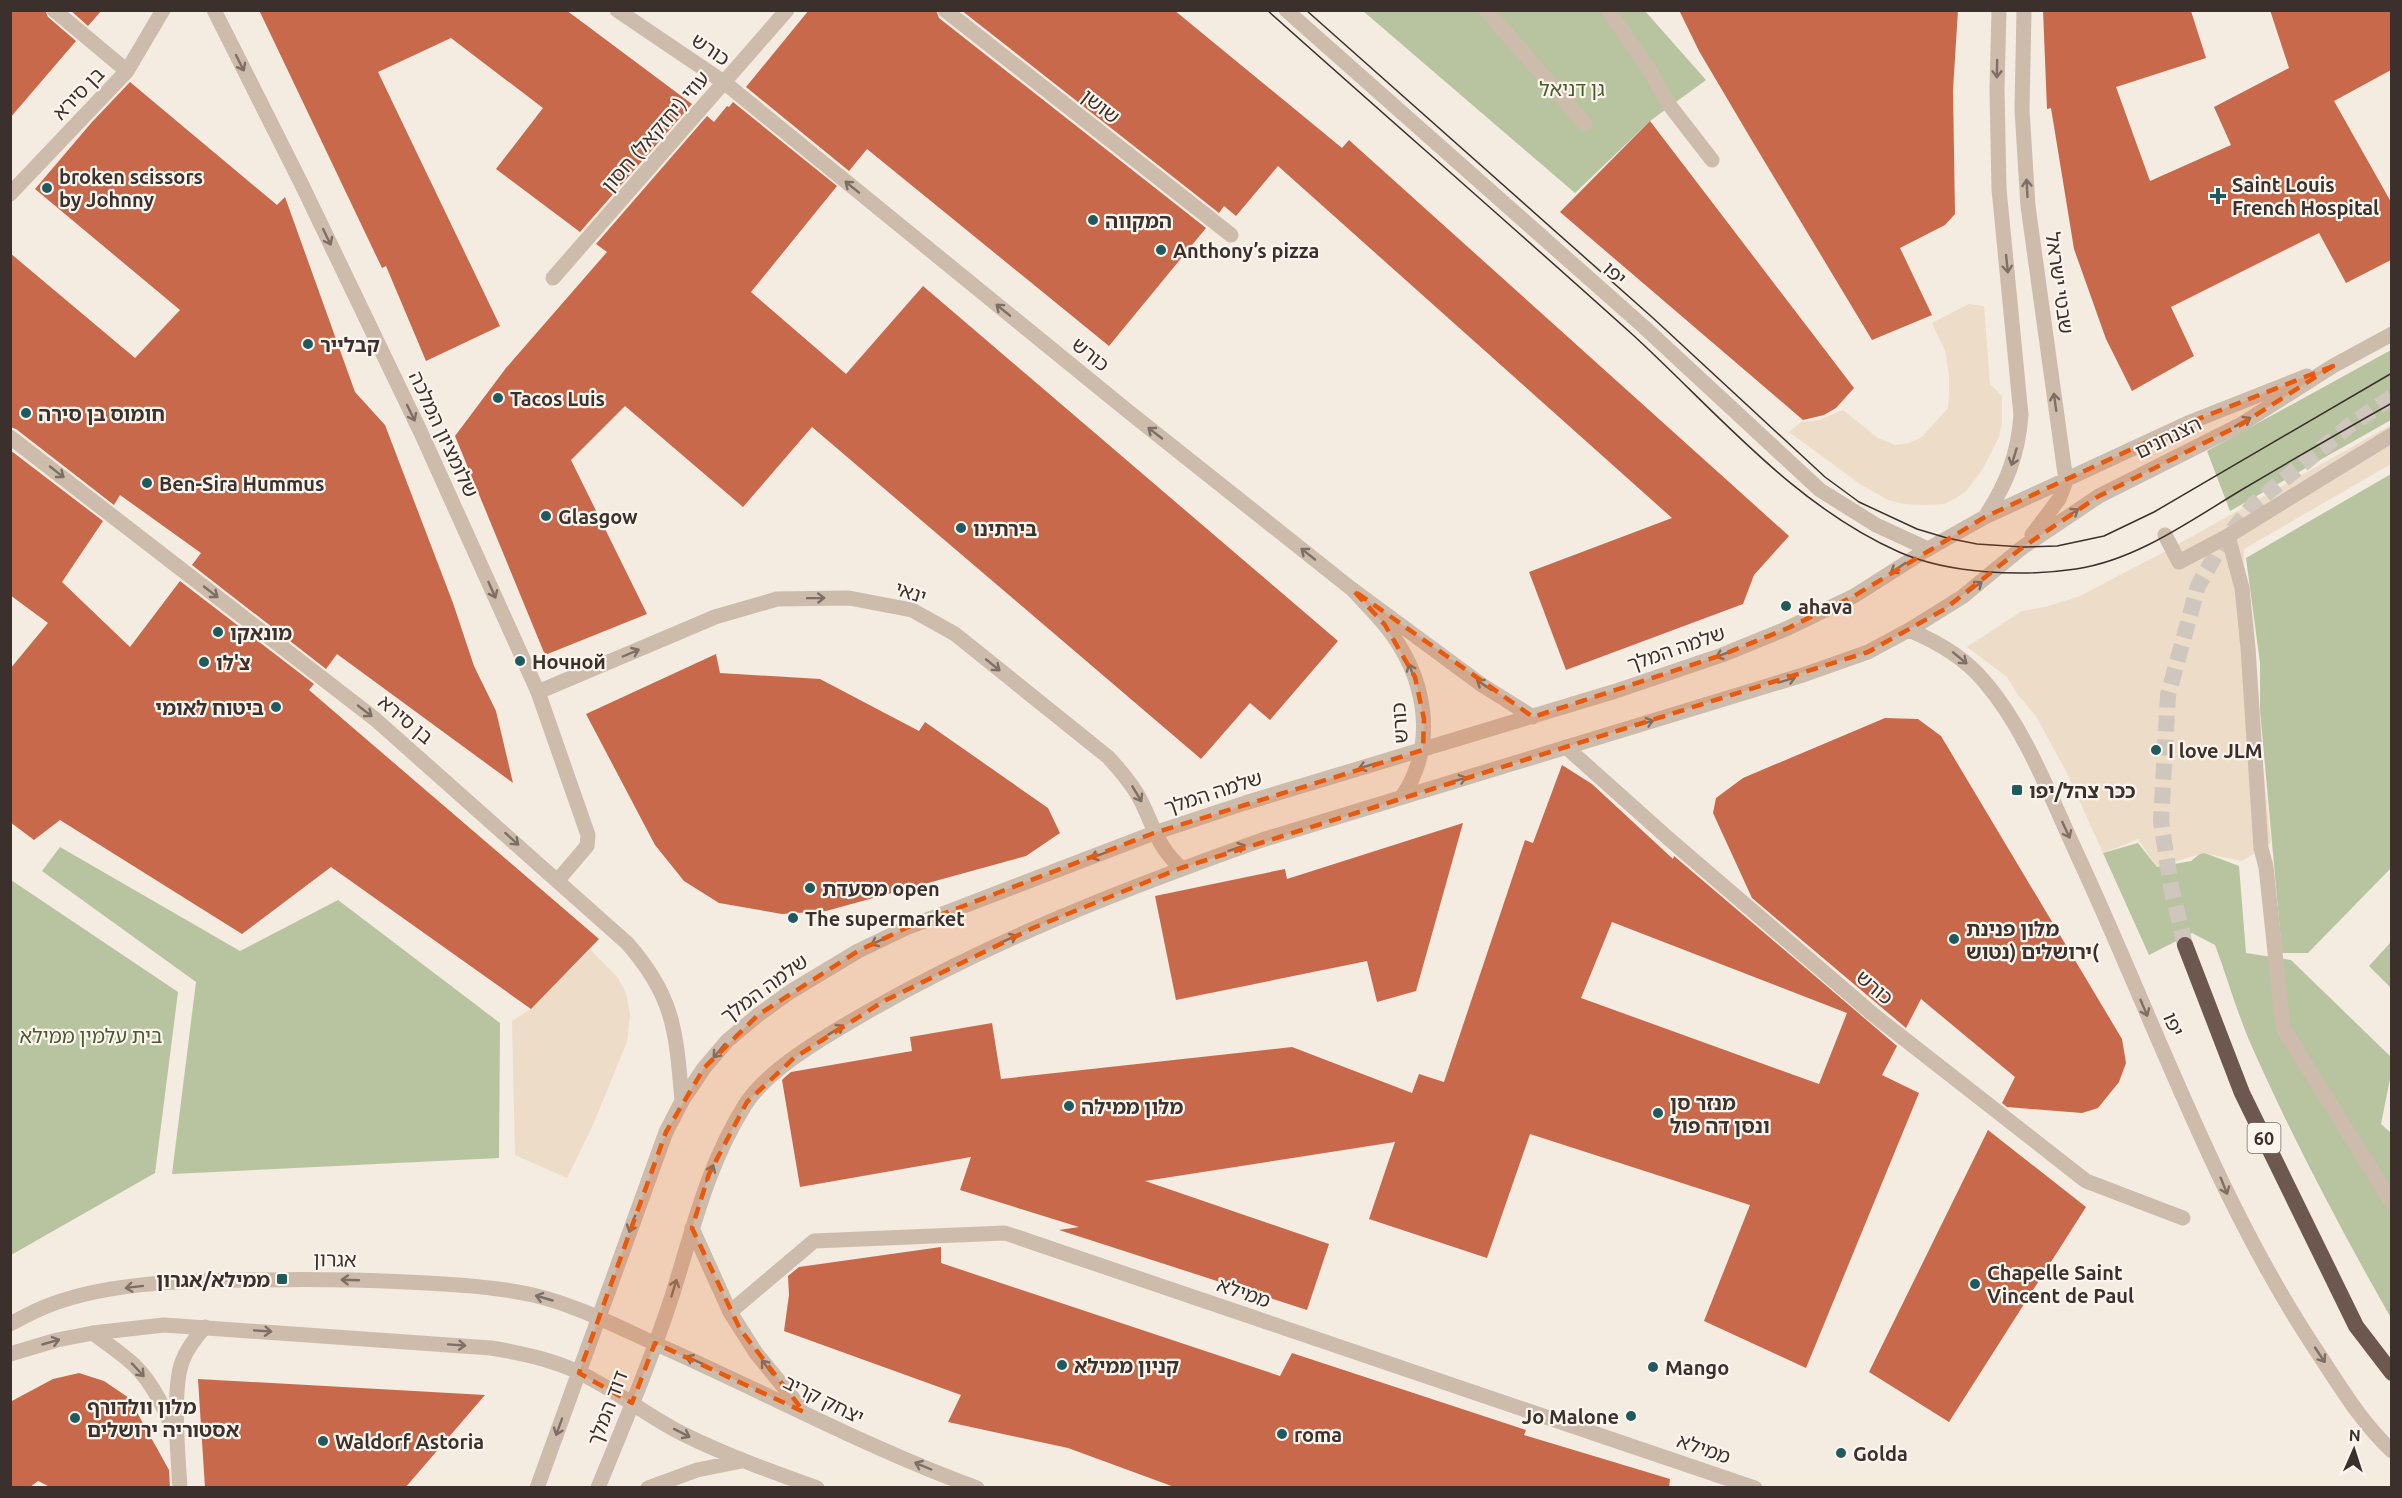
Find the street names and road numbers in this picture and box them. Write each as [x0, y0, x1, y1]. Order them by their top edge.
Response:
street label: כורש [688, 28, 734, 70]
street label: בן סירא [47, 62, 109, 124]
street label: עוזי (יחזקאל) חסון [596, 66, 714, 196]
street label: שושן [1077, 84, 1125, 128]
street label: שבטי ישראל [2041, 231, 2079, 335]
street label: יפו [1599, 257, 1631, 289]
street label: כורש [1068, 332, 1114, 376]
street label: שלומציון המלכה [405, 367, 483, 501]
street label: הצנחנים [2131, 411, 2205, 463]
street label: ינאי [892, 576, 930, 608]
street label: שלמה המלך [1624, 621, 1728, 675]
street label: בן סירא [374, 690, 438, 748]
street label: כורש [1386, 702, 1412, 744]
street label: שלמה המלך [1161, 765, 1265, 819]
street label: שלמה המלך [716, 949, 812, 1027]
street label: כורש [1852, 965, 1898, 1009]
street label: יפו [2159, 1009, 2189, 1039]
road number: 60 [2248, 1123, 2280, 1153]
street label: אגרון [313, 1247, 357, 1271]
street label: ממילא [1214, 1272, 1274, 1312]
street label: דוד המלך [582, 1367, 632, 1449]
street label: יצחק קריב [780, 1370, 868, 1428]
street label: ממילא [1674, 1428, 1734, 1468]

